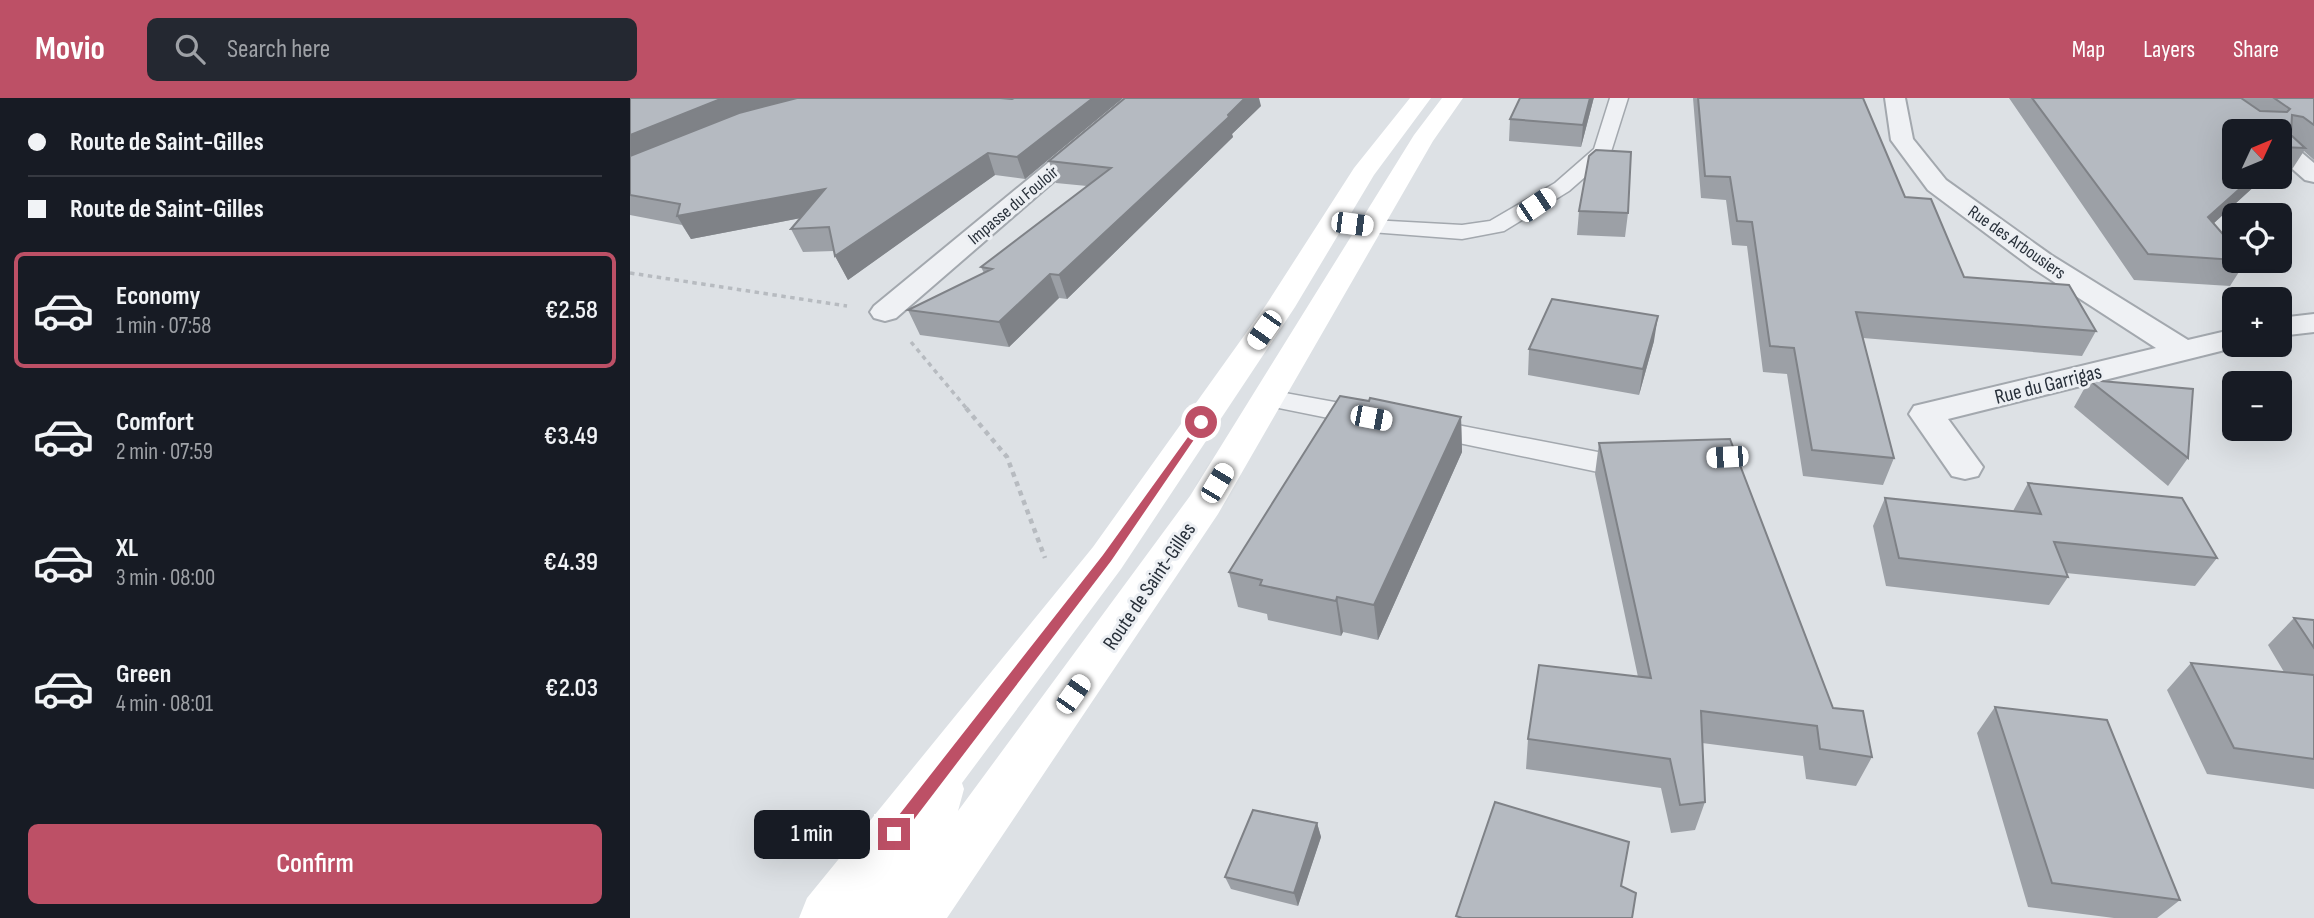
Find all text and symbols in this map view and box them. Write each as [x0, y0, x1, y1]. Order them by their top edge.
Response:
search box [147, 18, 637, 81]
text: Movio [35, 29, 105, 69]
icon: search [171, 30, 209, 68]
text: Search here [227, 34, 330, 65]
text: Map [2072, 35, 2105, 64]
text: Layers [2143, 35, 2195, 64]
text: Share [2233, 35, 2279, 64]
north arrow [2222, 119, 2292, 189]
map controls [2222, 119, 2292, 441]
text: Route de Saint-Gilles [70, 127, 264, 158]
street label: Impasse du Fouloir [964, 162, 1063, 249]
car [1513, 185, 1560, 225]
text: Route de Saint-Gilles [70, 194, 264, 225]
street label: Rue des Arbousiers [1964, 201, 2069, 284]
button: locate [2222, 203, 2292, 273]
car [1330, 211, 1375, 237]
icon: car [32, 279, 95, 342]
text: Economy [116, 281, 200, 312]
button: + [2222, 287, 2292, 357]
text: €2.58 [545, 295, 598, 326]
car [1244, 307, 1285, 353]
text: 1 min · 07:58 [116, 312, 211, 340]
street label: Rue du Garrigas [1992, 359, 2104, 410]
button: − [2222, 371, 2292, 441]
car [1349, 404, 1394, 432]
icon: car [32, 405, 95, 468]
route start [1185, 406, 1217, 438]
text: Comfort [116, 407, 194, 438]
text: €3.49 [544, 421, 598, 452]
text: 2 min · 07:59 [116, 438, 213, 466]
car [1706, 445, 1749, 469]
car [1198, 460, 1237, 506]
street label: Route de Saint-Gilles [1098, 518, 1201, 655]
icon: car [32, 531, 95, 594]
text: XL [116, 533, 138, 564]
text: €4.39 [544, 547, 598, 578]
text: 3 min · 08:00 [116, 564, 215, 592]
icon: car [32, 657, 95, 720]
text: Green [116, 659, 171, 690]
car [1053, 671, 1094, 717]
text: €2.03 [545, 673, 598, 704]
text: 4 min · 08:01 [116, 690, 213, 718]
callout: 1 min [754, 810, 870, 858]
route end [878, 818, 910, 850]
text: 1 min [791, 820, 833, 848]
button: Confirm [28, 824, 602, 904]

